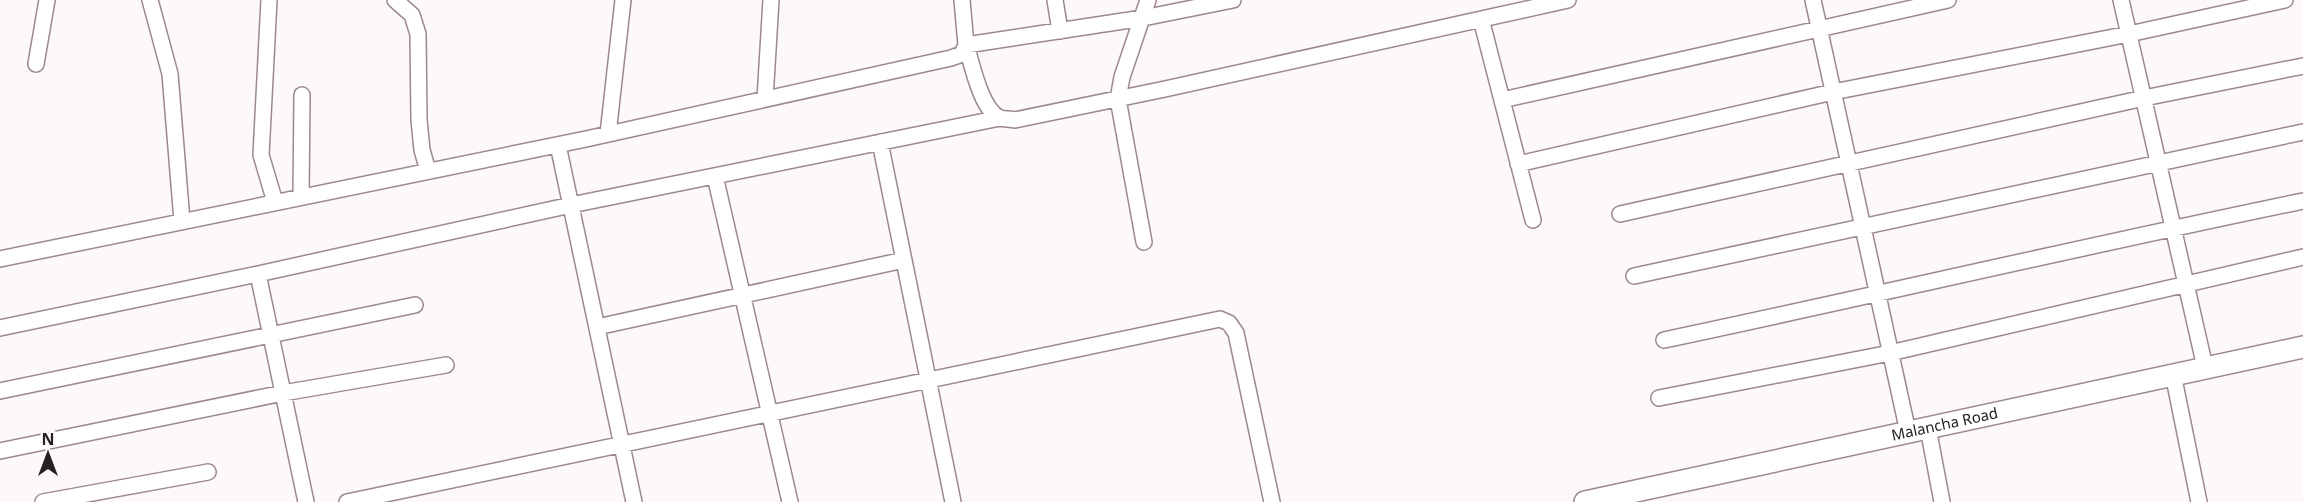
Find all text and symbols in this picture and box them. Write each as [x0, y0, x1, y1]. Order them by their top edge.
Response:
street label: Malancha Road [1889, 402, 2000, 445]
north arrow [18, 424, 78, 484]
text: N [41, 428, 55, 450]

